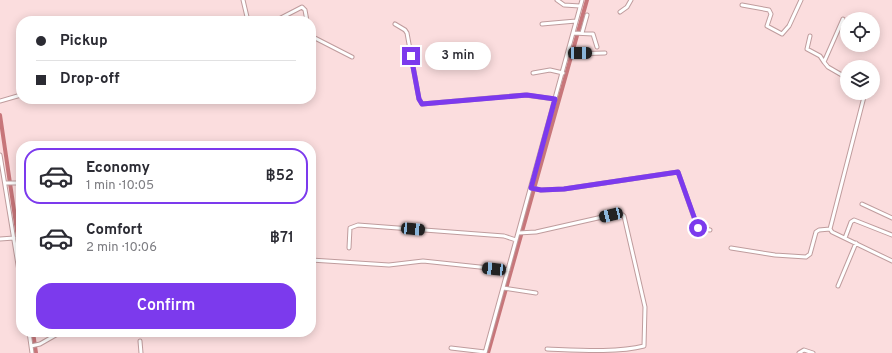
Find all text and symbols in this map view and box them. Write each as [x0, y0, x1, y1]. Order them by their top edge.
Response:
map controls [840, 12, 880, 100]
button: locate [840, 12, 880, 52]
text: Pickup [60, 32, 108, 51]
callout: 3 min [425, 42, 491, 70]
route end [402, 47, 420, 65]
car [568, 47, 592, 59]
text: 3 min [441, 48, 475, 64]
button: layers [840, 60, 880, 100]
text: Drop-off [60, 70, 120, 89]
icon: car [38, 158, 74, 194]
text: Economy [86, 159, 150, 178]
text: ฿52 [265, 167, 294, 186]
text: 1 min · 10:05 [86, 178, 154, 194]
car [598, 206, 624, 224]
route start [689, 219, 707, 237]
icon: car [38, 220, 74, 256]
text: Comfort [86, 221, 143, 240]
car [401, 222, 425, 236]
text: ฿71 [270, 229, 294, 248]
text: 2 min · 10:06 [86, 240, 157, 256]
car [481, 262, 507, 276]
button: Confirm [36, 283, 296, 329]

